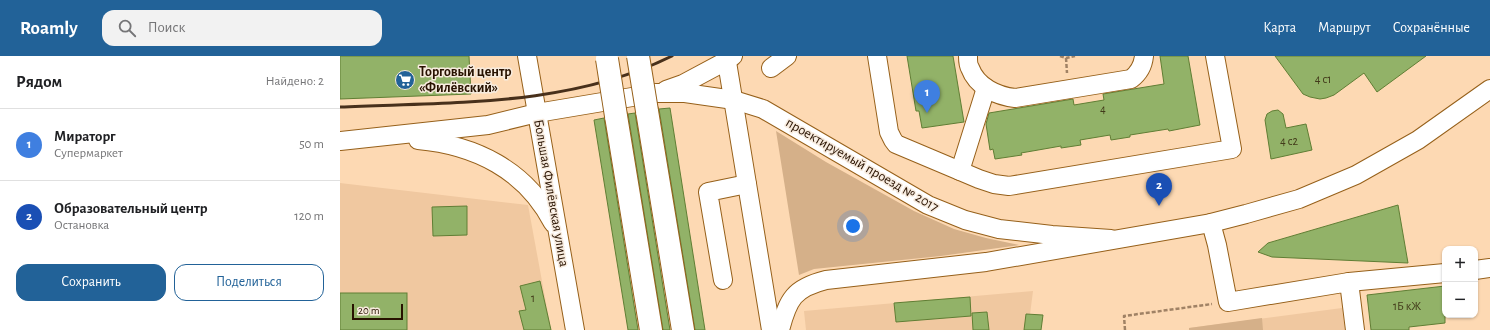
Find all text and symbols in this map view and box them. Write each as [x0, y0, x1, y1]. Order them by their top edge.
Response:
search box [102, 10, 382, 46]
icon: search [116, 17, 138, 39]
text: Roamly [20, 19, 78, 38]
text: Поиск [148, 20, 185, 35]
text: Карта [1263, 21, 1296, 35]
text: Маршрут [1318, 21, 1371, 35]
text: Сохранённые [1393, 21, 1470, 35]
place label: Торговый центр «Филёвский» [419, 65, 512, 95]
supermarket icon: Торговый центр «Филёвский» [394, 69, 416, 91]
text: Рядом [16, 73, 62, 90]
house number: 4 с1 [1315, 73, 1331, 85]
text: Найдено: 2 [266, 75, 324, 88]
pin: 1 [914, 80, 940, 113]
house number: 4 [1100, 103, 1106, 115]
street label: проектируемый проезд № 2017 [783, 115, 941, 215]
street label: Большая Филёвская улица [531, 118, 571, 268]
text: Мираторг [54, 129, 116, 144]
house number: 4 с2 [1280, 135, 1299, 147]
text: 1 [27, 138, 31, 151]
text: 50 m [299, 138, 324, 151]
text: Супермаркет [54, 147, 123, 160]
pin: 2 [1146, 173, 1172, 206]
text: Образовательный центр [54, 201, 208, 216]
text: 2 [26, 210, 32, 223]
text: 120 m [294, 210, 324, 223]
your location [843, 216, 863, 236]
text: Остановка [54, 219, 109, 232]
map controls [1442, 246, 1478, 318]
button: + [1442, 246, 1478, 282]
button: Сохранить [16, 264, 166, 301]
button: Поделиться [174, 264, 324, 301]
button: − [1442, 282, 1478, 318]
house number: 1 [531, 292, 535, 304]
house number: 1Б кЖ [1393, 300, 1421, 312]
scale bar [352, 302, 403, 321]
text: 20 m [358, 305, 379, 316]

